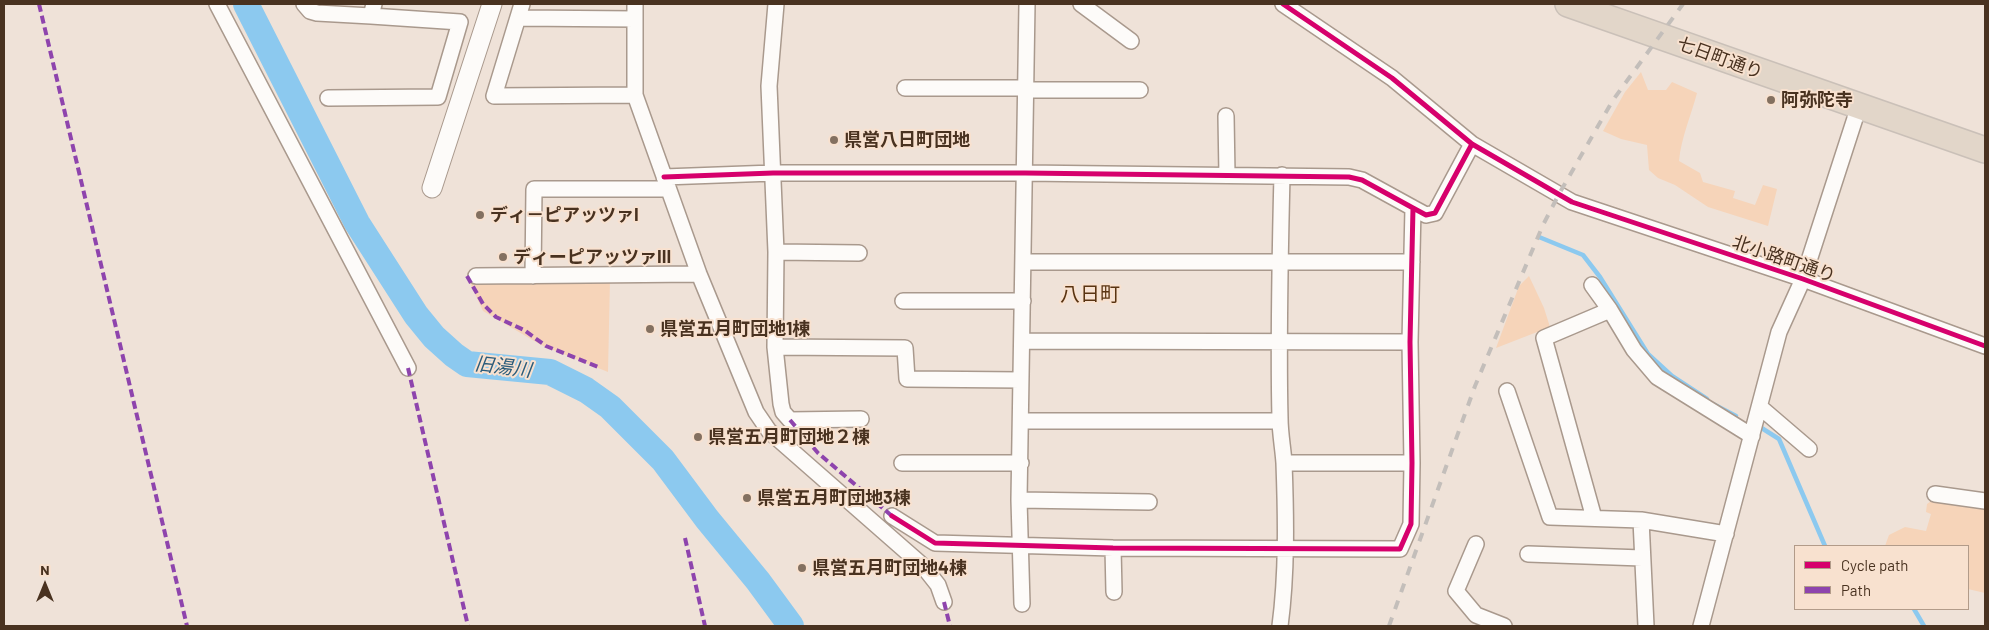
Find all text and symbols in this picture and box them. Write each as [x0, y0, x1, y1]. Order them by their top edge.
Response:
street label: 七日町通り [1674, 32, 1766, 84]
place label: 阿弥陀寺 [1781, 89, 1853, 111]
marker: 阿弥陀寺 [1765, 94, 1777, 106]
place label: 県営八日町団地 [844, 129, 970, 151]
marker: 県営八日町団地 [828, 134, 840, 146]
place label: ディ－ピアッツァI [490, 204, 639, 226]
marker: ディ－ピアッツァI [474, 209, 486, 221]
street label: 北小路町通り [1729, 231, 1839, 287]
place label: ディーピアッツァIII [513, 246, 671, 268]
marker: ディーピアッツァIII [497, 251, 509, 263]
district label: 八日町 [1060, 282, 1120, 306]
place label: 県営五月町団地1棟 [660, 318, 810, 340]
marker: 県営五月町団地1棟 [644, 323, 656, 335]
water label: 旧湯川 [473, 352, 533, 382]
place label: 県営五月町団地２棟 [708, 426, 870, 448]
marker: 県営五月町団地２棟 [692, 431, 704, 443]
place label: 県営五月町団地3棟 [757, 487, 911, 509]
marker: 県営五月町団地3棟 [741, 492, 753, 504]
legend [1794, 545, 1969, 610]
text: Cycle path [1841, 556, 1908, 574]
place label: 県営五月町団地4棟 [812, 557, 967, 579]
north arrow [20, 560, 70, 610]
text: N [40, 561, 50, 578]
marker: 県営五月町団地4棟 [796, 562, 808, 574]
text: Path [1841, 581, 1871, 599]

